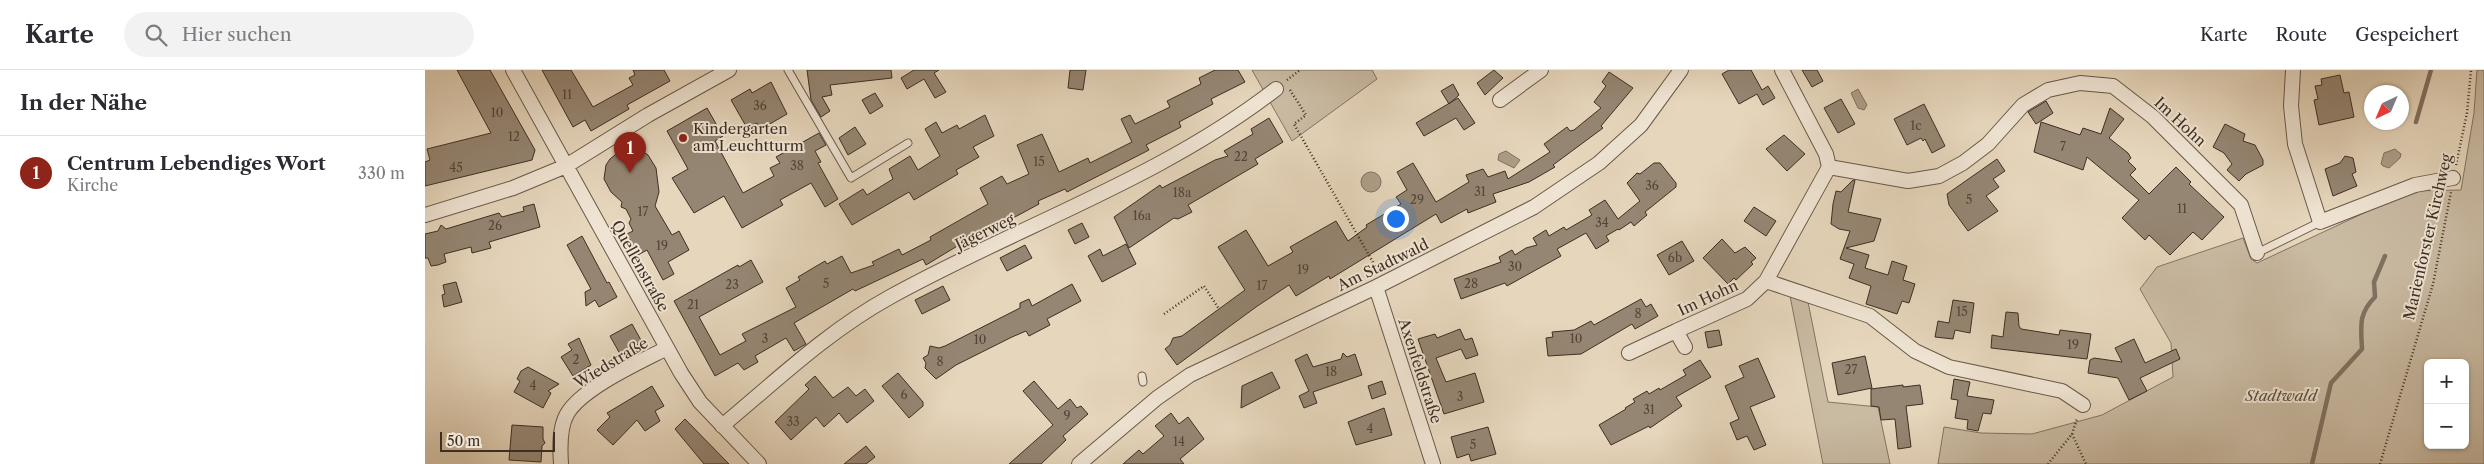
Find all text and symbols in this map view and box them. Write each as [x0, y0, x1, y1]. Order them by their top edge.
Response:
search box [124, 12, 474, 57]
text: Karte [25, 20, 94, 49]
icon: search [142, 21, 170, 49]
text: Hier suchen [182, 23, 292, 46]
text: Karte [2200, 24, 2248, 46]
text: Route [2276, 24, 2327, 46]
text: Gespeichert [2355, 24, 2459, 46]
north arrow [2364, 85, 2409, 130]
house number: 11 [562, 87, 572, 102]
text: In der Nähe [20, 90, 147, 115]
street label: Im Hohn [2150, 93, 2211, 151]
house number: 36 [753, 98, 767, 113]
house number: 10 [491, 105, 503, 120]
house number: 1c [1910, 118, 1922, 133]
place label: Kindergarten am Leuchtturm [693, 119, 804, 155]
house number: 12 [508, 129, 520, 144]
pin: 1 [614, 132, 646, 173]
marker: Kindergarten am Leuchtturm [677, 132, 689, 144]
house number: 7 [2060, 139, 2066, 154]
house number: 22 [1234, 149, 1248, 164]
text: Centrum Lebendiges Wort [67, 152, 326, 175]
street label: Marienforster Kirchweg [2399, 152, 2456, 322]
house number: 15 [1033, 154, 1045, 169]
house number: 38 [790, 158, 804, 173]
house number: 45 [449, 160, 463, 175]
text: 1 [32, 163, 40, 183]
text: 330 m [358, 163, 405, 183]
text: Kirche [67, 175, 118, 195]
house number: 36 [1645, 178, 1659, 193]
house number: 31 [1474, 184, 1486, 199]
house number: 18a [1173, 185, 1192, 200]
house number: 29 [1410, 192, 1424, 207]
house number: 5 [1966, 192, 1972, 207]
house number: 11 [2177, 201, 2187, 216]
house number: 17 [638, 204, 649, 219]
your location [1383, 206, 1409, 232]
house number: 16a [1133, 208, 1152, 223]
street label: Jägerweg [950, 209, 1018, 255]
house number: 34 [1595, 215, 1609, 230]
street label: Quellenstraße [608, 217, 673, 315]
house number: 26 [488, 218, 502, 233]
street label: Am Stadtwald [1333, 234, 1432, 295]
house number: 19 [656, 238, 668, 253]
house number: 6b [1668, 250, 1682, 265]
house number: 30 [1508, 259, 1522, 274]
house number: 19 [1297, 262, 1309, 277]
street label: Im Hohn [1675, 275, 1741, 320]
house number: 5 [823, 276, 829, 291]
house number: 28 [1464, 276, 1478, 291]
house number: 23 [725, 277, 739, 292]
house number: 17 [1257, 278, 1268, 293]
house number: 21 [687, 297, 699, 312]
house number: 15 [1956, 304, 1968, 319]
house number: 8 [1634, 306, 1642, 321]
street label: Axenfeldstraße [1394, 315, 1446, 426]
house number: 3 [762, 331, 768, 346]
house number: 10 [1570, 331, 1582, 346]
house number: 10 [974, 332, 986, 347]
street label: Wiedstraße [569, 333, 651, 393]
house number: 19 [2067, 337, 2079, 352]
house number: 2 [573, 352, 580, 367]
house number: 8 [936, 354, 944, 369]
map controls [2424, 359, 2469, 449]
button: + [2424, 359, 2469, 404]
house number: 27 [1845, 362, 1857, 377]
house number: 18 [1325, 364, 1337, 379]
house number: 4 [530, 378, 537, 393]
park label: Stadtwald [2244, 386, 2319, 405]
house number: 6 [900, 387, 908, 402]
house number: 3 [1457, 389, 1463, 404]
house number: 31 [1643, 402, 1655, 417]
button: − [2424, 404, 2469, 449]
house number: 9 [1063, 408, 1071, 423]
house number: 33 [786, 414, 800, 429]
house number: 4 [1367, 421, 1374, 436]
scale bar [440, 429, 555, 452]
text: 50 m [447, 432, 480, 450]
house number: 14 [1173, 434, 1185, 449]
house number: 5 [1470, 437, 1476, 452]

